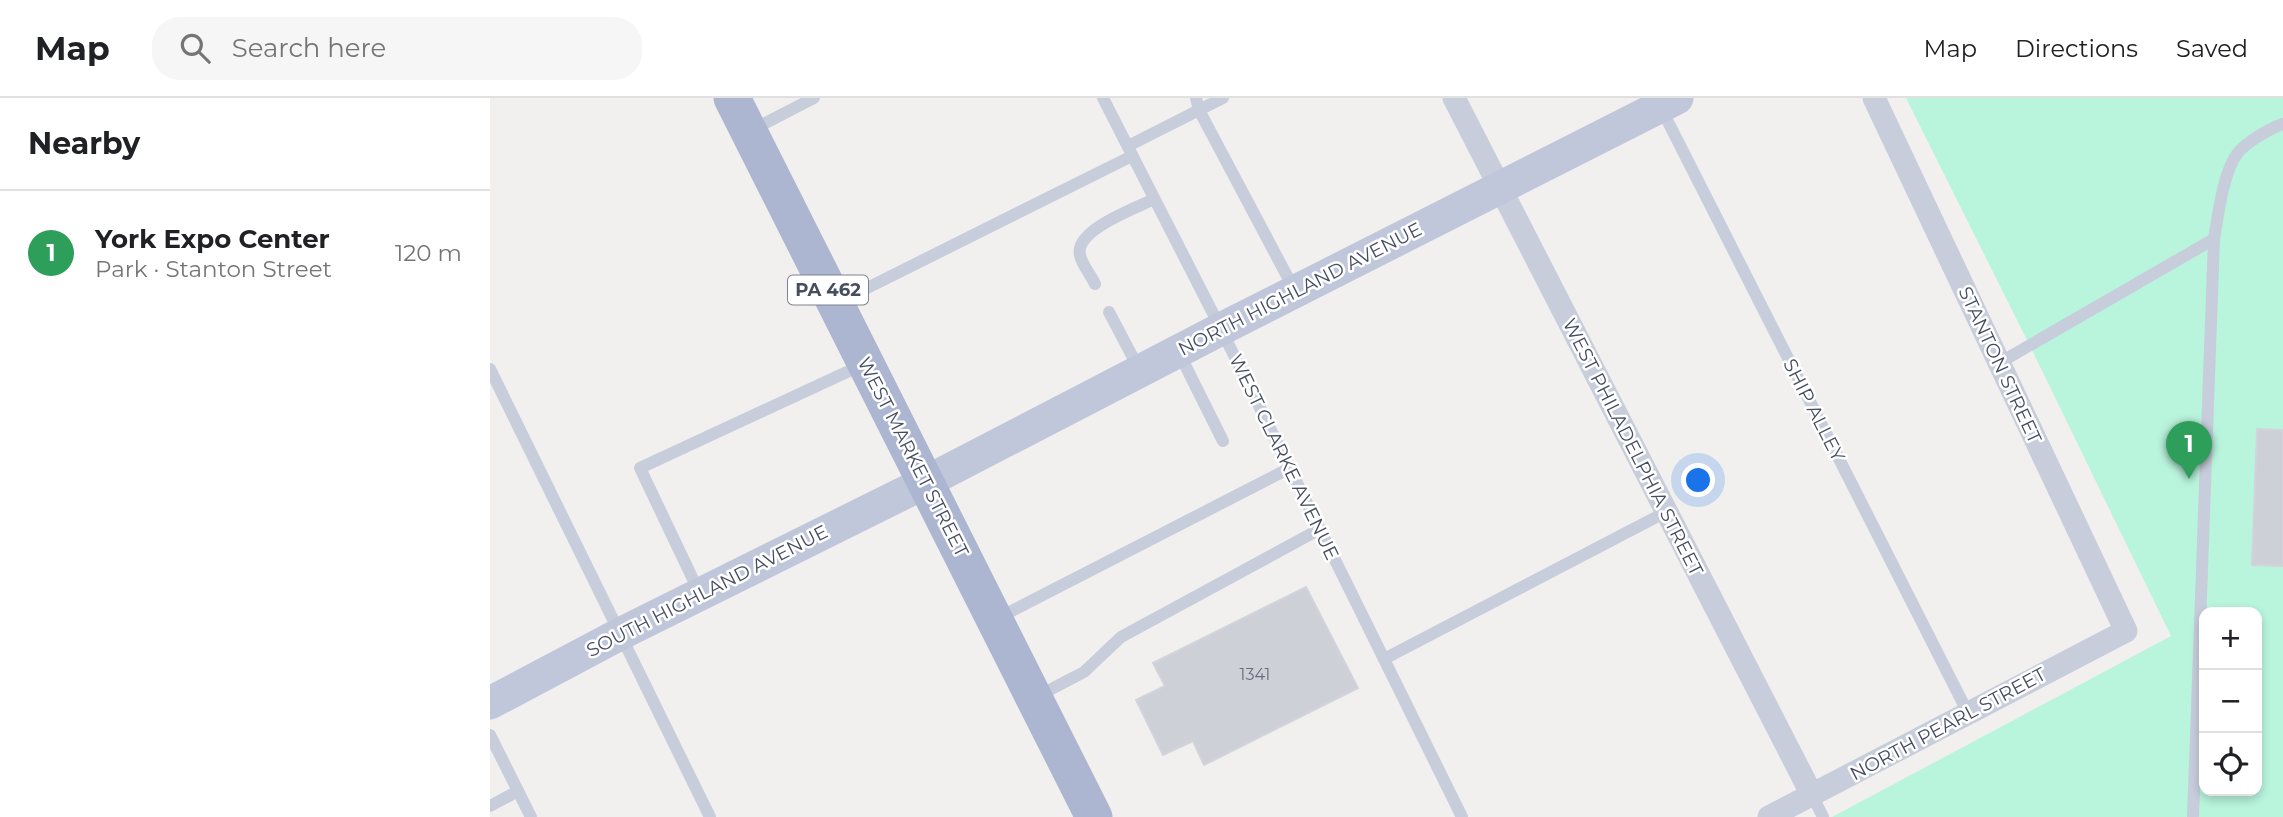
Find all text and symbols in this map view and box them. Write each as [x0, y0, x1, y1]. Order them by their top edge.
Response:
search box [152, 17, 642, 80]
text: Map [35, 28, 110, 68]
icon: search [176, 29, 214, 67]
text: Search here [232, 32, 386, 64]
text: Map [1924, 34, 1977, 63]
text: Directions [2015, 34, 2138, 63]
text: Saved [2176, 34, 2248, 63]
text: Nearby [28, 125, 140, 162]
street label: NORTH HIGHLAND AVENUE [1174, 217, 1426, 361]
text: York Expo Center [95, 223, 330, 255]
text: 1 [46, 239, 56, 267]
text: 120 m [395, 239, 462, 267]
text: Park · Stanton Street [95, 255, 332, 283]
road number: PA 462 [788, 275, 868, 304]
street label: STANTON STREET [1954, 283, 2046, 447]
street label: WEST PHILADELPHIA STREET [1558, 315, 1708, 580]
street label: WEST CLARKE AVENUE [1224, 350, 1344, 564]
street label: WEST MARKET STREET [853, 353, 973, 561]
street label: SHIP ALLEY [1778, 355, 1850, 466]
pin: 1 [2166, 421, 2212, 479]
your location [1681, 463, 1715, 497]
street label: SOUTH HIGHLAND AVENUE [582, 520, 832, 662]
map controls [2199, 607, 2262, 796]
button: + [2199, 607, 2262, 670]
street label: NORTH PEARL STREET [1846, 663, 2050, 785]
house number: 1341 [1240, 665, 1270, 684]
button: − [2199, 670, 2262, 733]
button: locate [2199, 733, 2262, 796]

